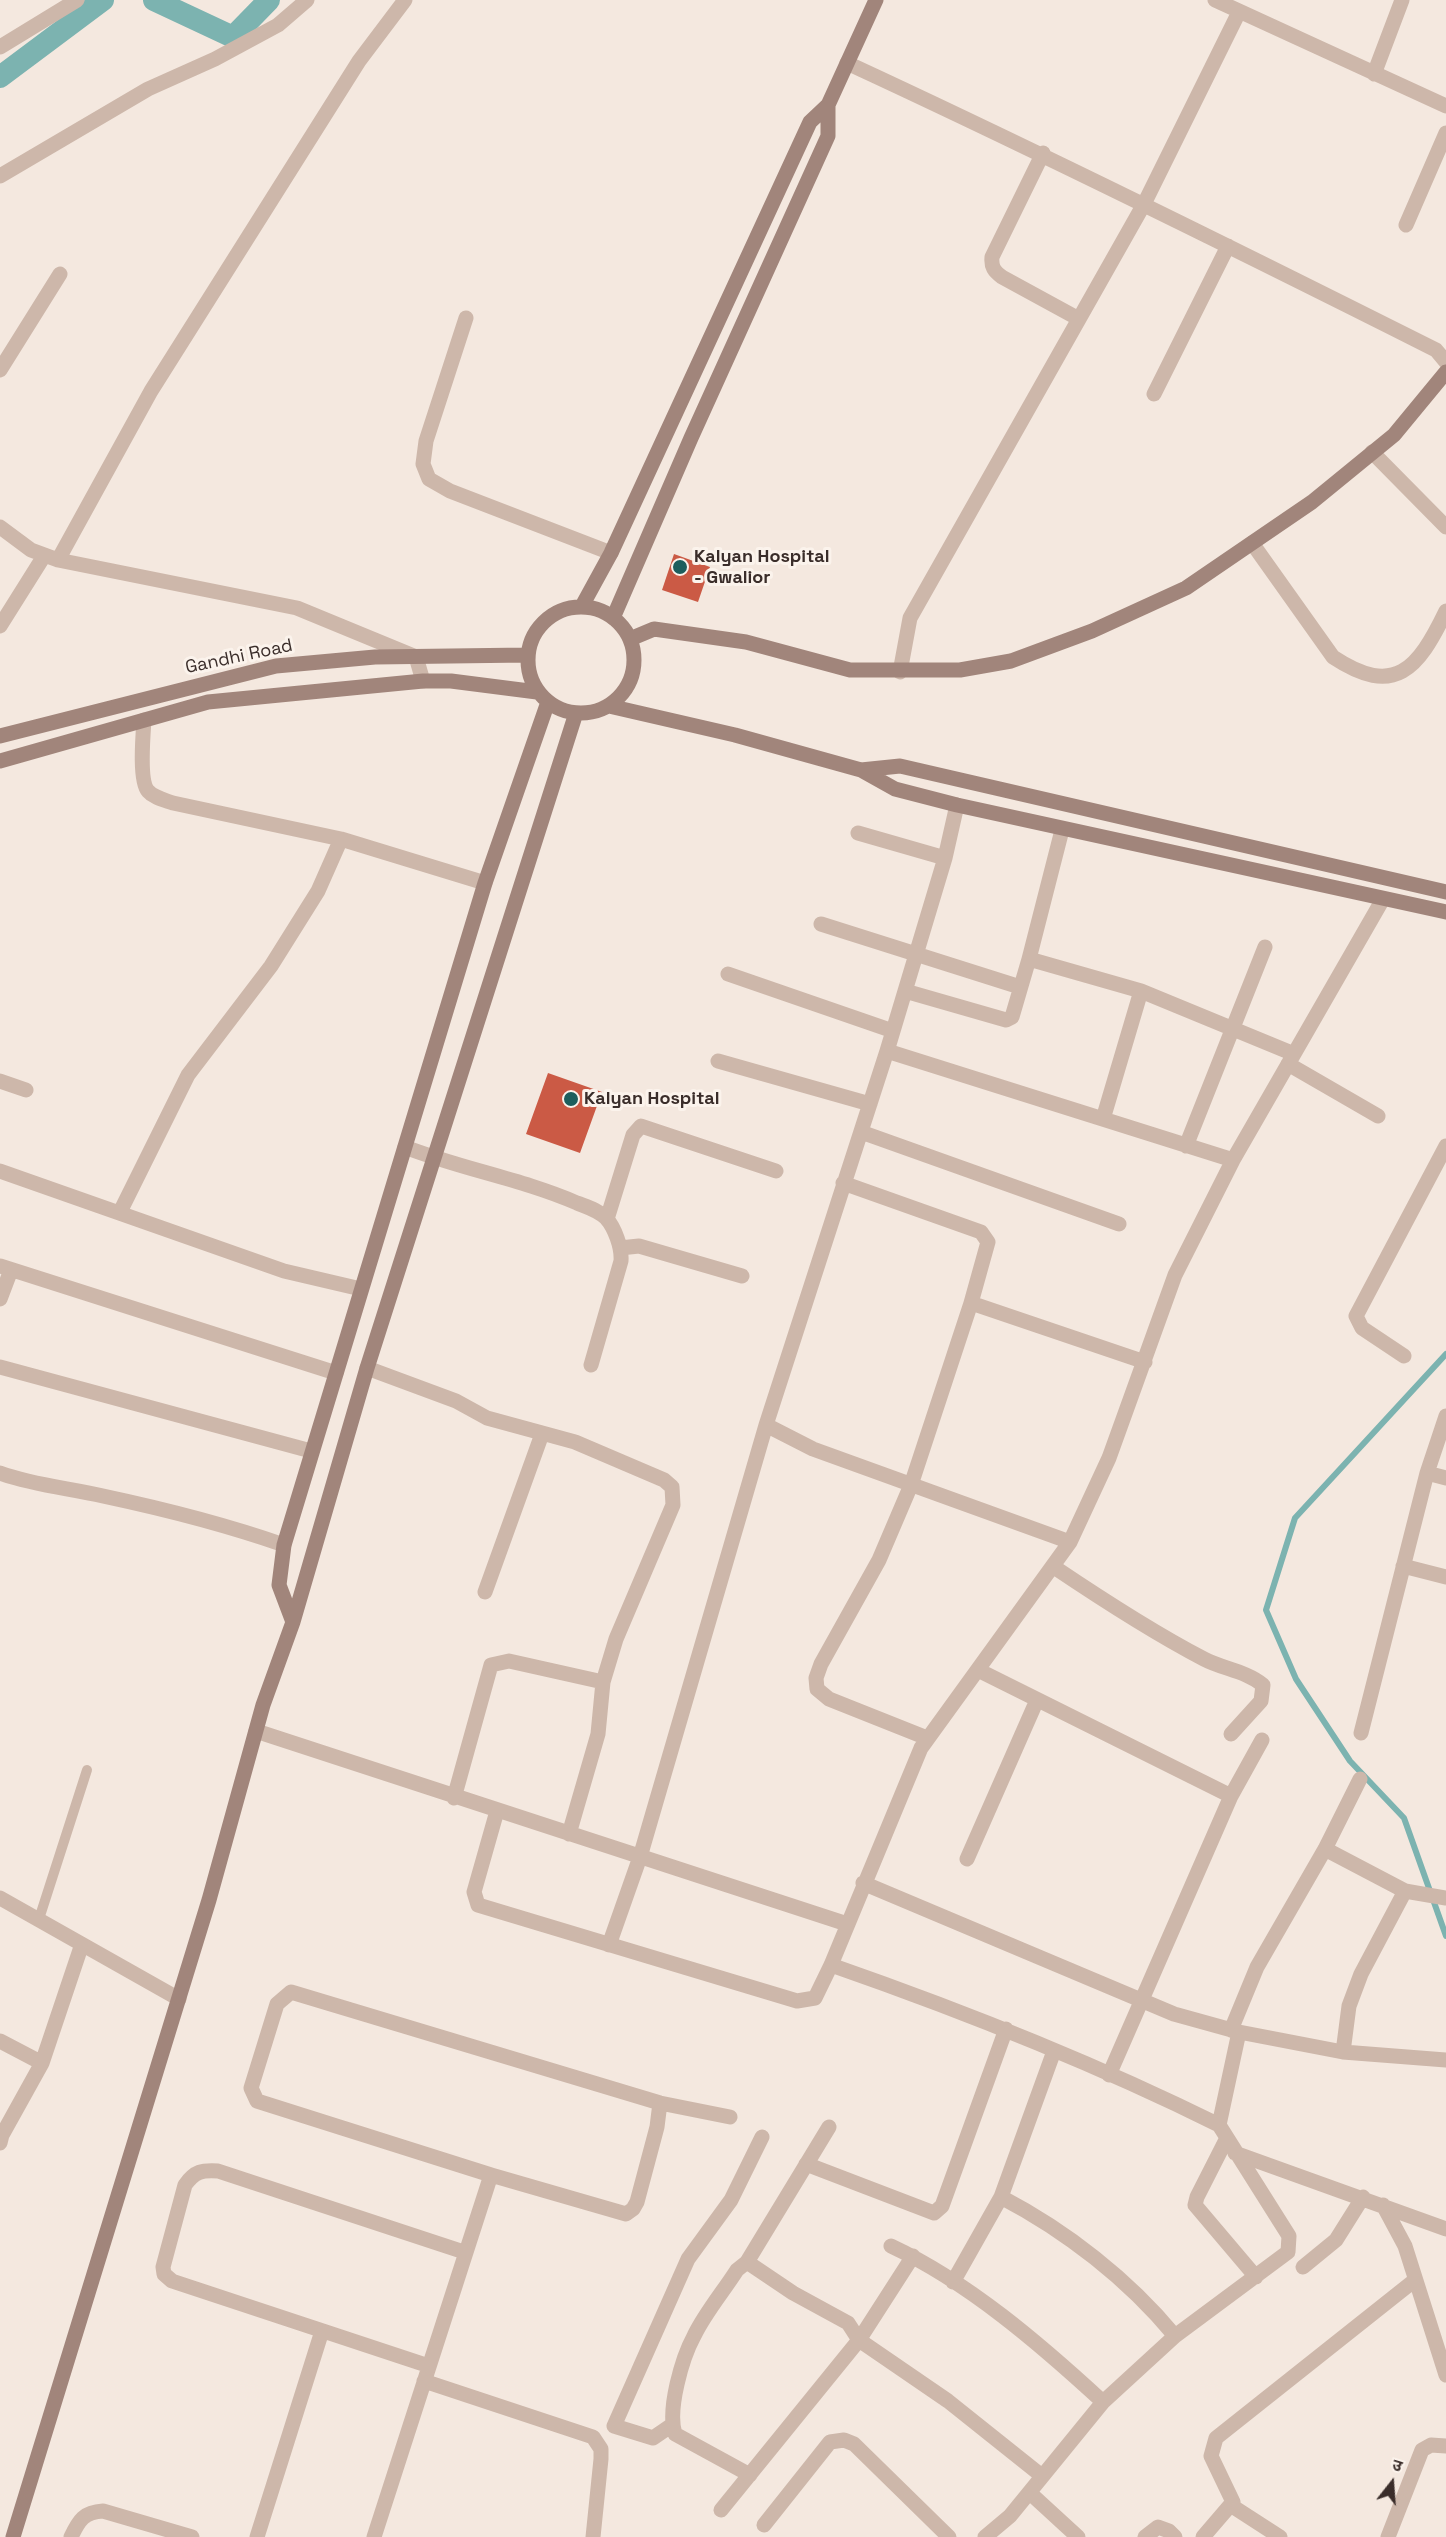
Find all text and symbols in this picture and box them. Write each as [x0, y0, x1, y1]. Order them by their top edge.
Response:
place label: Kalyan Hospital - Gwalior [694, 546, 830, 588]
marker: Kalyan Hospital - Gwalior [671, 558, 689, 576]
street label: Gandhi Road [183, 635, 295, 679]
place label: Kalyan Hospital [584, 1088, 720, 1110]
marker: Kalyan Hospital [562, 1090, 580, 1108]
north arrow [1362, 2453, 1422, 2513]
text: उ [1390, 2454, 1405, 2477]

